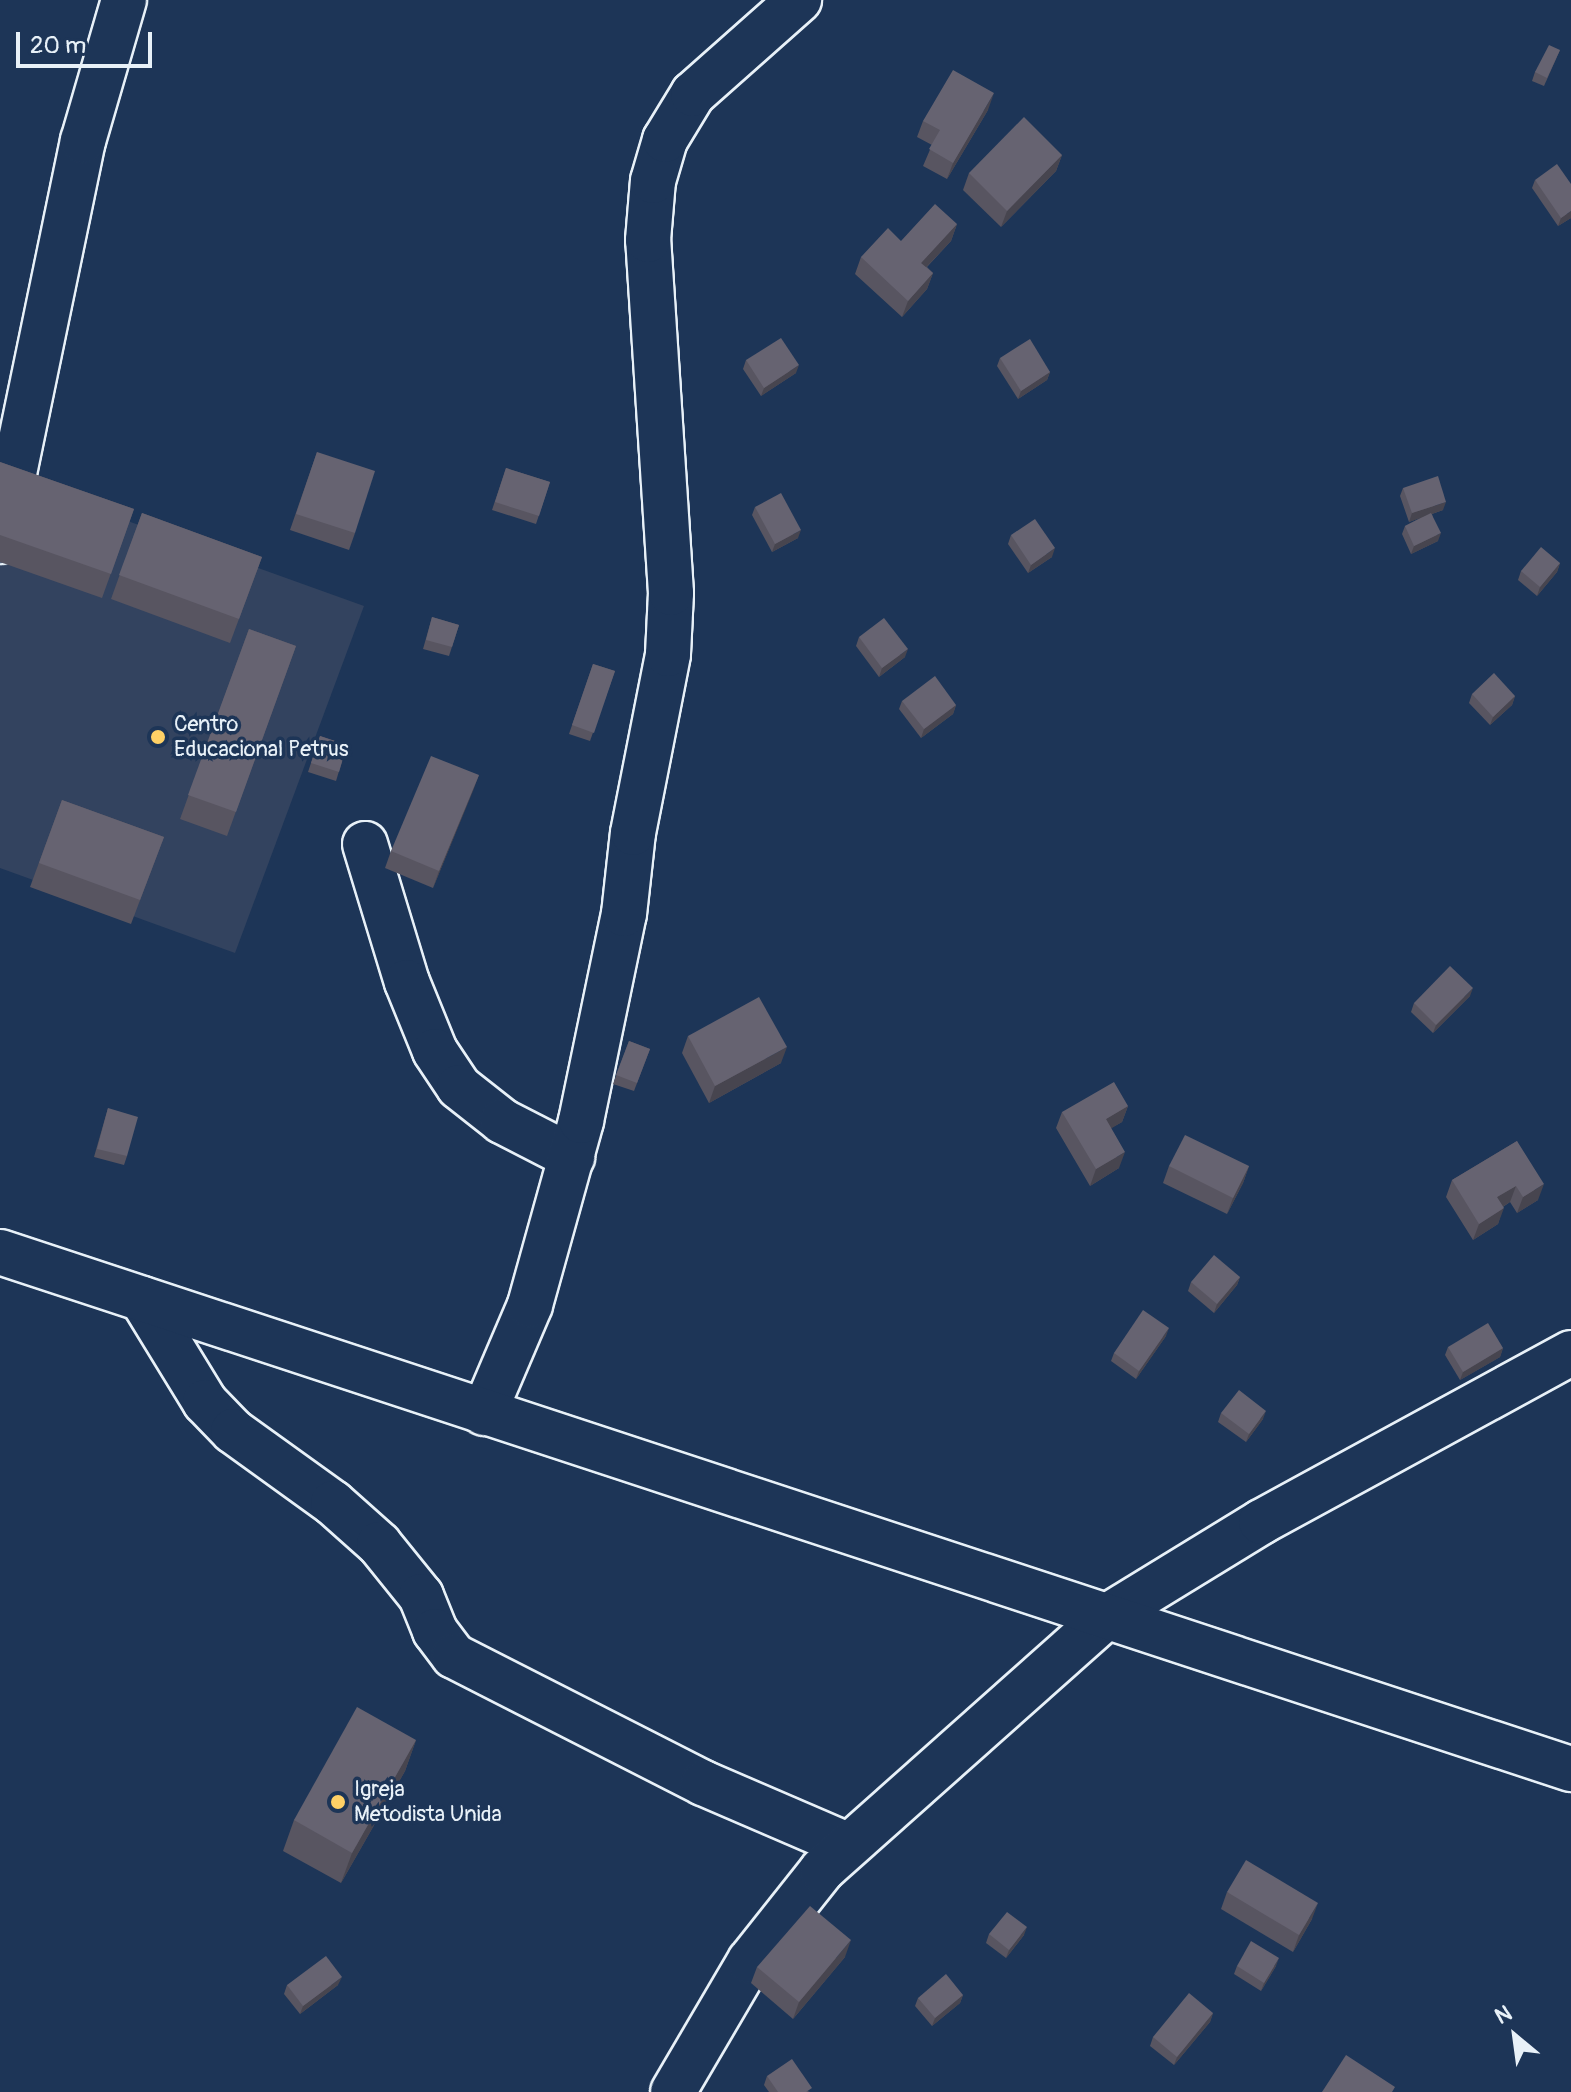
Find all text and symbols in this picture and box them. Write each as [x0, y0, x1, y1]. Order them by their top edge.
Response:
scale bar [20, 16, 156, 66]
text: 20 m [30, 31, 86, 60]
place label: Centro Educacional Petrus [174, 711, 349, 762]
marker: Centro Educacional Petrus [149, 728, 167, 746]
place label: Igreja Metodista Unida [354, 1776, 502, 1828]
marker: Igreja Metodista Unida [329, 1793, 347, 1811]
north arrow [1475, 1996, 1555, 2076]
text: N [1490, 1999, 1517, 2031]

